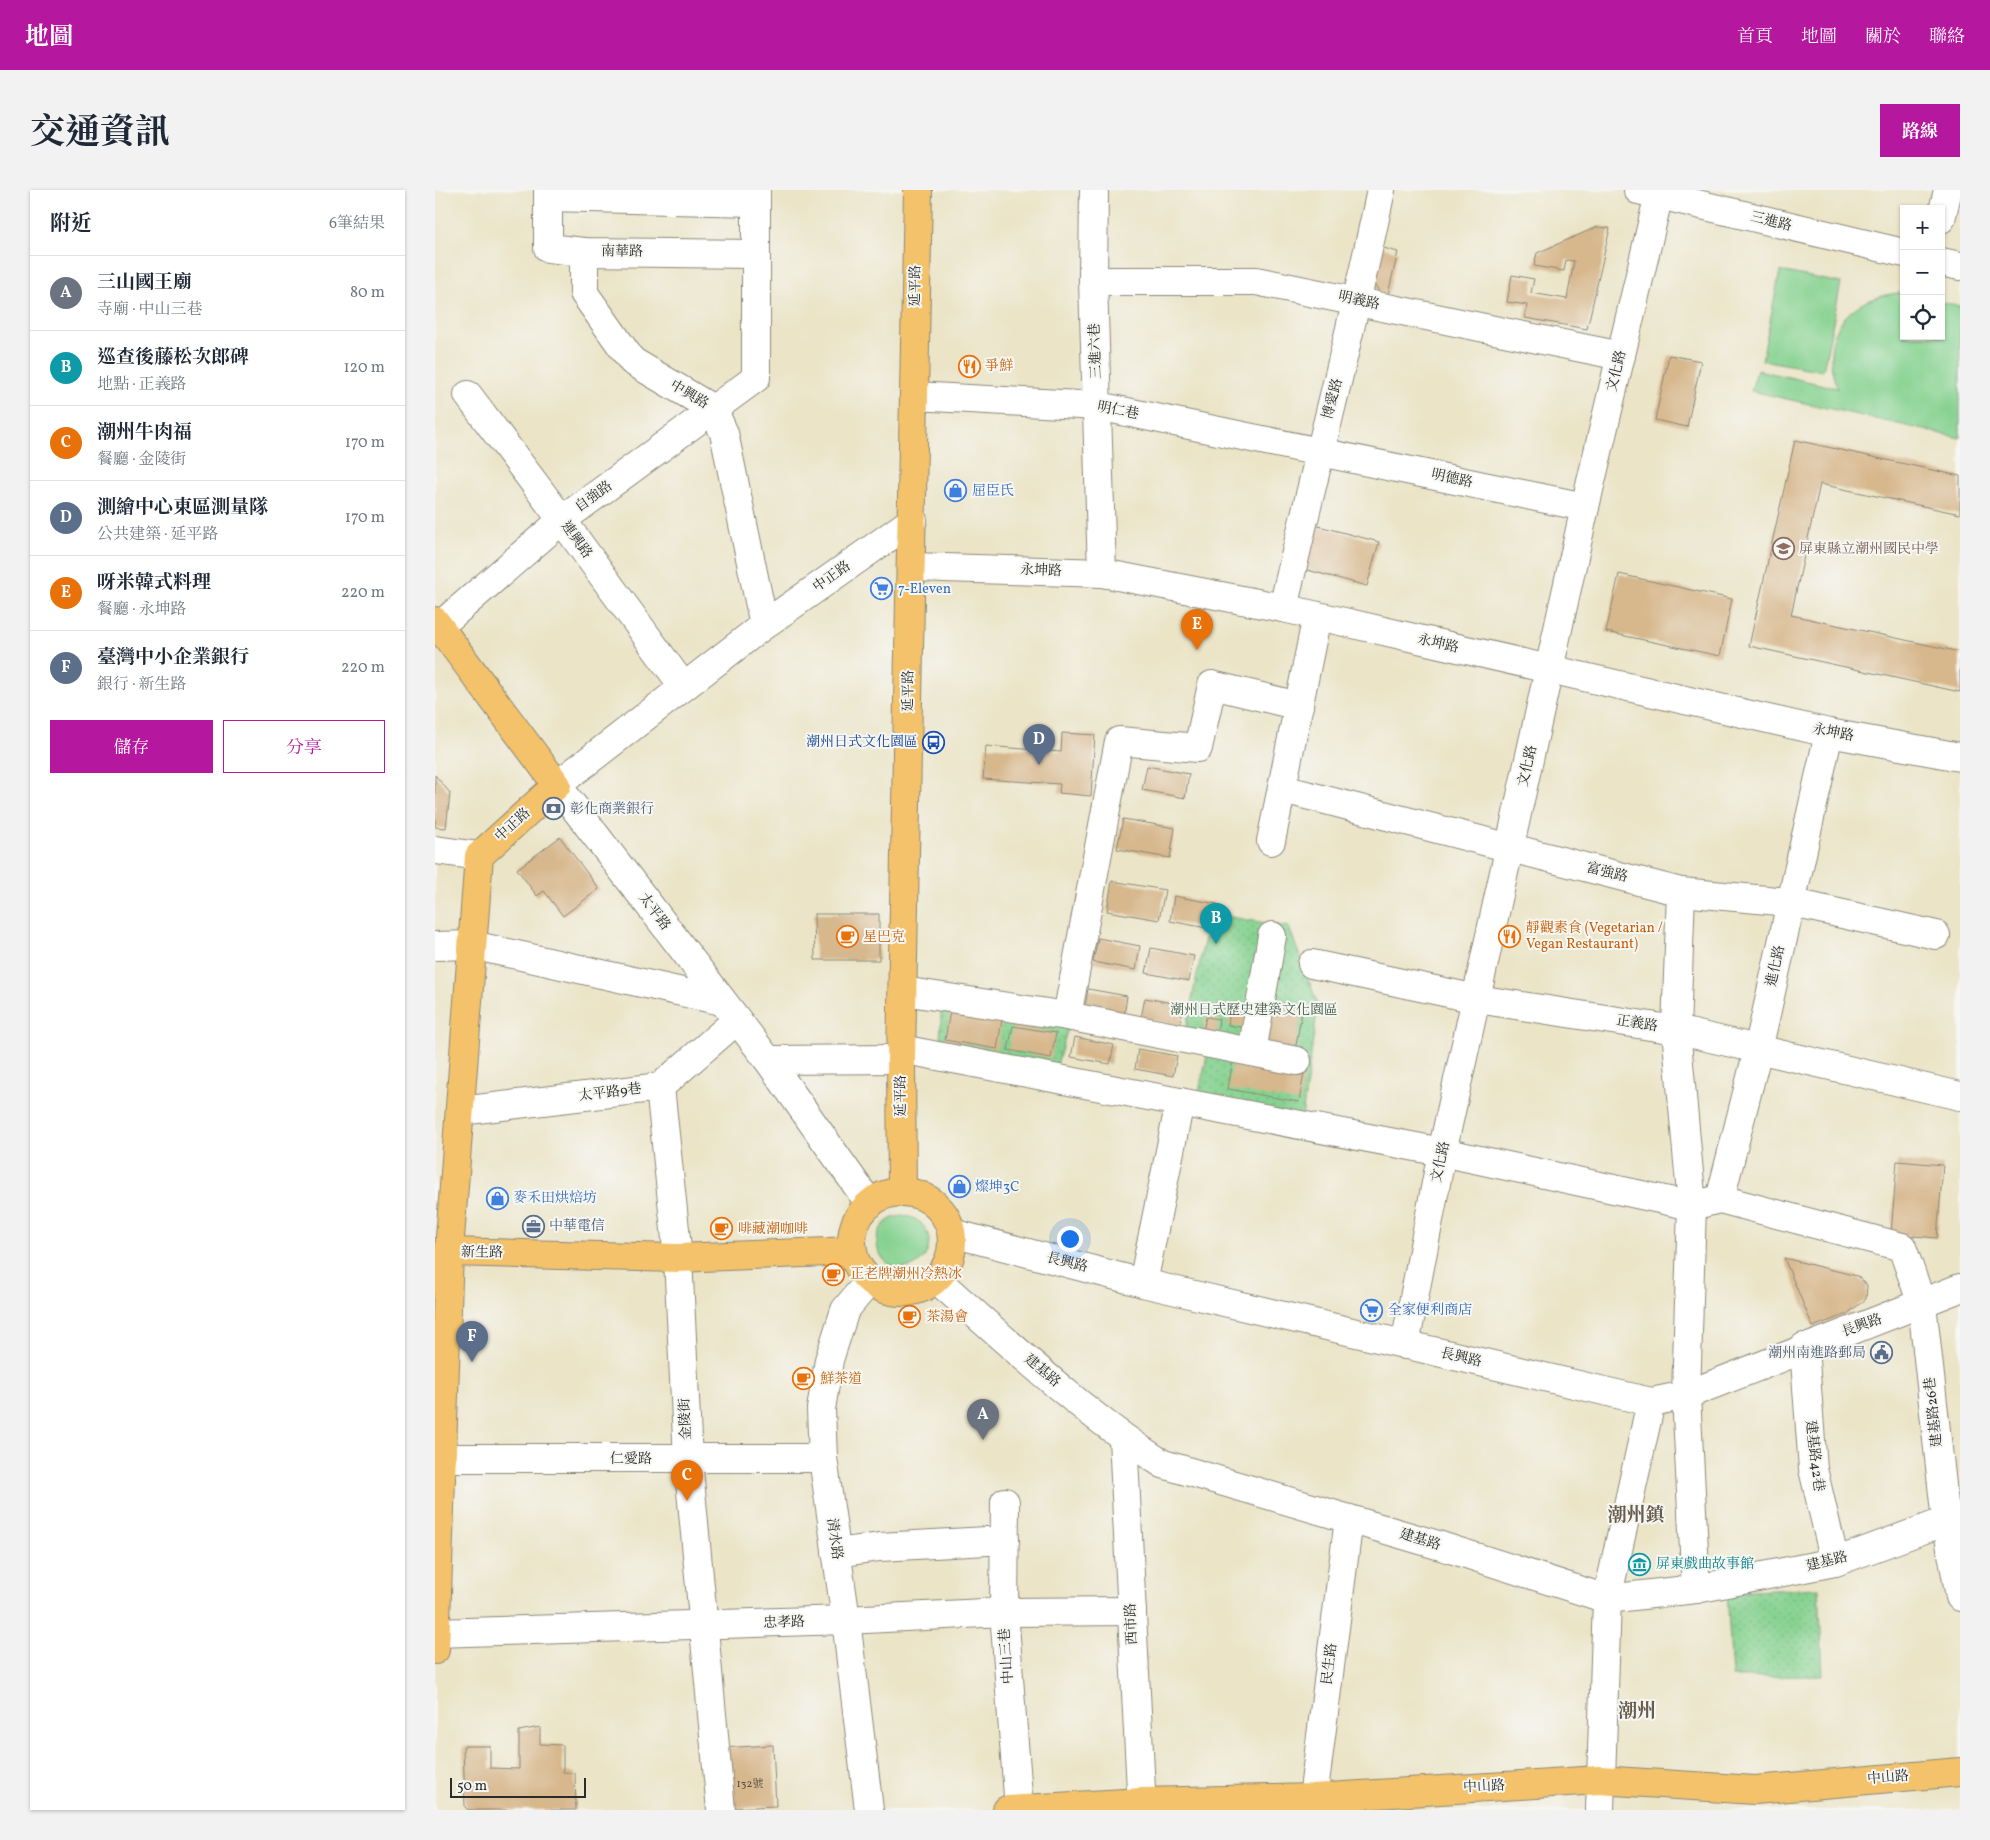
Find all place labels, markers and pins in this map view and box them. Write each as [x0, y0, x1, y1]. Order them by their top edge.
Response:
restaurant icon: 爭鮮 [957, 354, 981, 378]
place label: 爭鮮 [985, 357, 1014, 376]
shop icon: 屈臣氏 [944, 479, 968, 503]
place label: 屈臣氏 [972, 482, 1014, 501]
school or university icon: 屏東縣立潮州國民中學 [1771, 537, 1795, 561]
place label: 屏東縣立潮州國民中學 [1799, 540, 1939, 559]
supermarket icon: 7-Eleven [870, 577, 894, 601]
place label: 7-Eleven [898, 580, 951, 599]
pin: E [1181, 609, 1213, 650]
pin: D [1023, 724, 1055, 765]
bus stop icon: 潮州日式文化園區 [922, 730, 946, 754]
place label: 潮州日式文化園區 [806, 733, 918, 752]
bank icon: 彰化商業銀行 [542, 797, 566, 821]
place label: 彰化商業銀行 [570, 800, 654, 819]
pin: B [1200, 903, 1232, 944]
place label: 靜觀素食 (Vegetarian / Vegan Restaurant) [1526, 919, 1663, 954]
restaurant icon: 靜觀素食 (Vegetarian / Vegan Restaurant) [1498, 924, 1522, 948]
cafe icon: 星巴克 [835, 925, 859, 949]
place label: 星巴克 [863, 928, 905, 947]
shop icon: 燦坤3C [947, 1175, 971, 1199]
place label: 燦坤3C [975, 1178, 1019, 1197]
shop icon: 麥禾田烘焙坊 [485, 1186, 509, 1210]
place label: 麥禾田烘焙坊 [513, 1189, 597, 1208]
office icon: 中華電信 [521, 1214, 545, 1238]
place label: 中華電信 [549, 1217, 605, 1236]
cafe icon: 啡藏潮咖啡 [710, 1217, 734, 1241]
place label: 啡藏潮咖啡 [738, 1220, 808, 1239]
cafe icon: 正老牌潮州冷熱冰 [822, 1262, 846, 1286]
place label: 正老牌潮州冷熱冰 [850, 1265, 962, 1284]
supermarket icon: 全家便利商店 [1360, 1298, 1384, 1322]
place label: 全家便利商店 [1388, 1301, 1472, 1320]
cafe icon: 茶湯會 [898, 1305, 922, 1329]
place label: 茶湯會 [926, 1308, 968, 1327]
pin: F [456, 1321, 488, 1362]
public building icon: 潮州南進路郵局 [1870, 1341, 1894, 1365]
place label: 潮州南進路郵局 [1768, 1344, 1866, 1363]
cafe icon: 鮮茶道 [792, 1367, 816, 1391]
place label: 鮮茶道 [820, 1370, 862, 1389]
pin: A [967, 1399, 999, 1440]
pin: C [671, 1460, 703, 1501]
museum icon: 屏東戲曲故事館 [1628, 1552, 1652, 1576]
place label: 屏東戲曲故事館 [1656, 1555, 1754, 1574]

